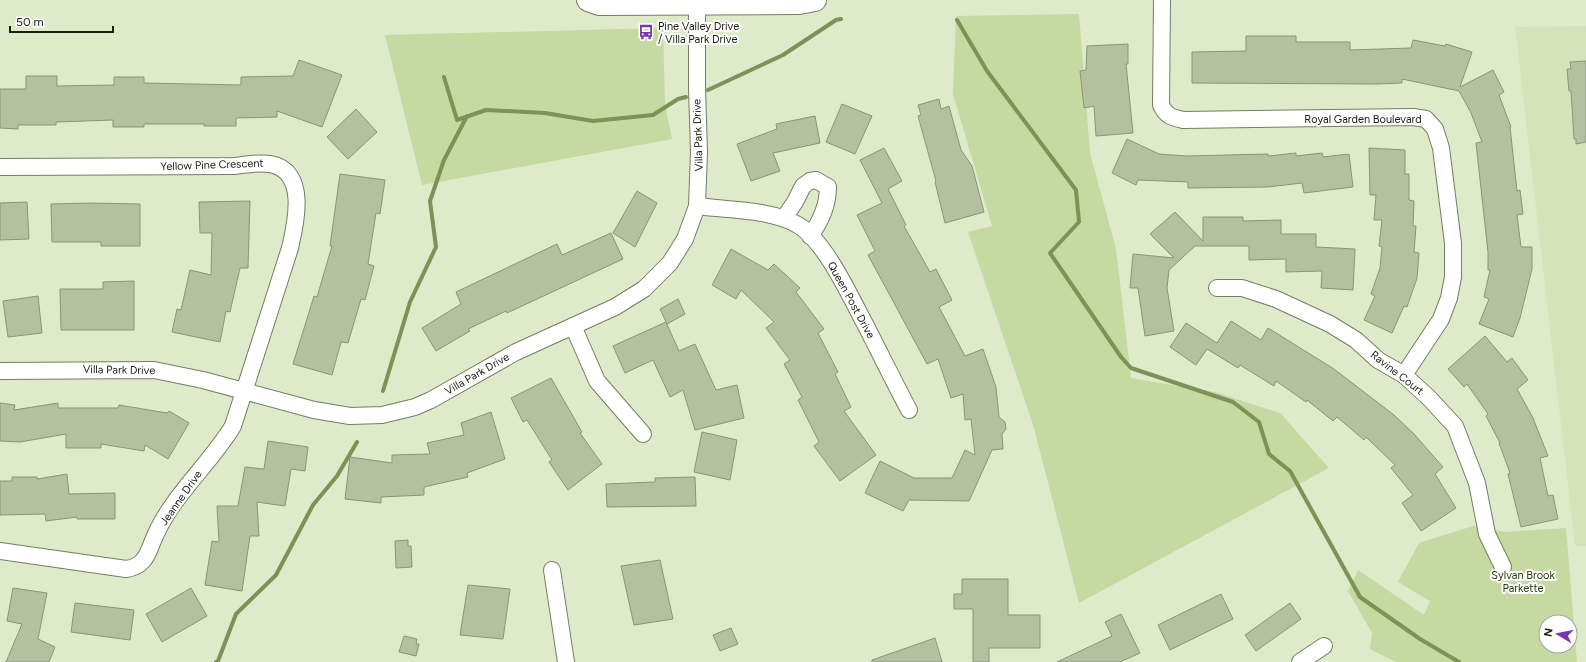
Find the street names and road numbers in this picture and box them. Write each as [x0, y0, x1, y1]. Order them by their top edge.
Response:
street label: Villa Park Drive [690, 99, 706, 171]
street label: Royal Garden Boulevard [1304, 113, 1422, 126]
street label: Yellow Pine Crescent [160, 157, 264, 173]
street label: Queen Post Drive [825, 259, 877, 341]
street label: Ravine Court [1368, 348, 1426, 398]
street label: Villa Park Drive [442, 350, 512, 398]
street label: Villa Park Drive [83, 363, 155, 377]
street label: Jeanne Drive [157, 468, 205, 528]

